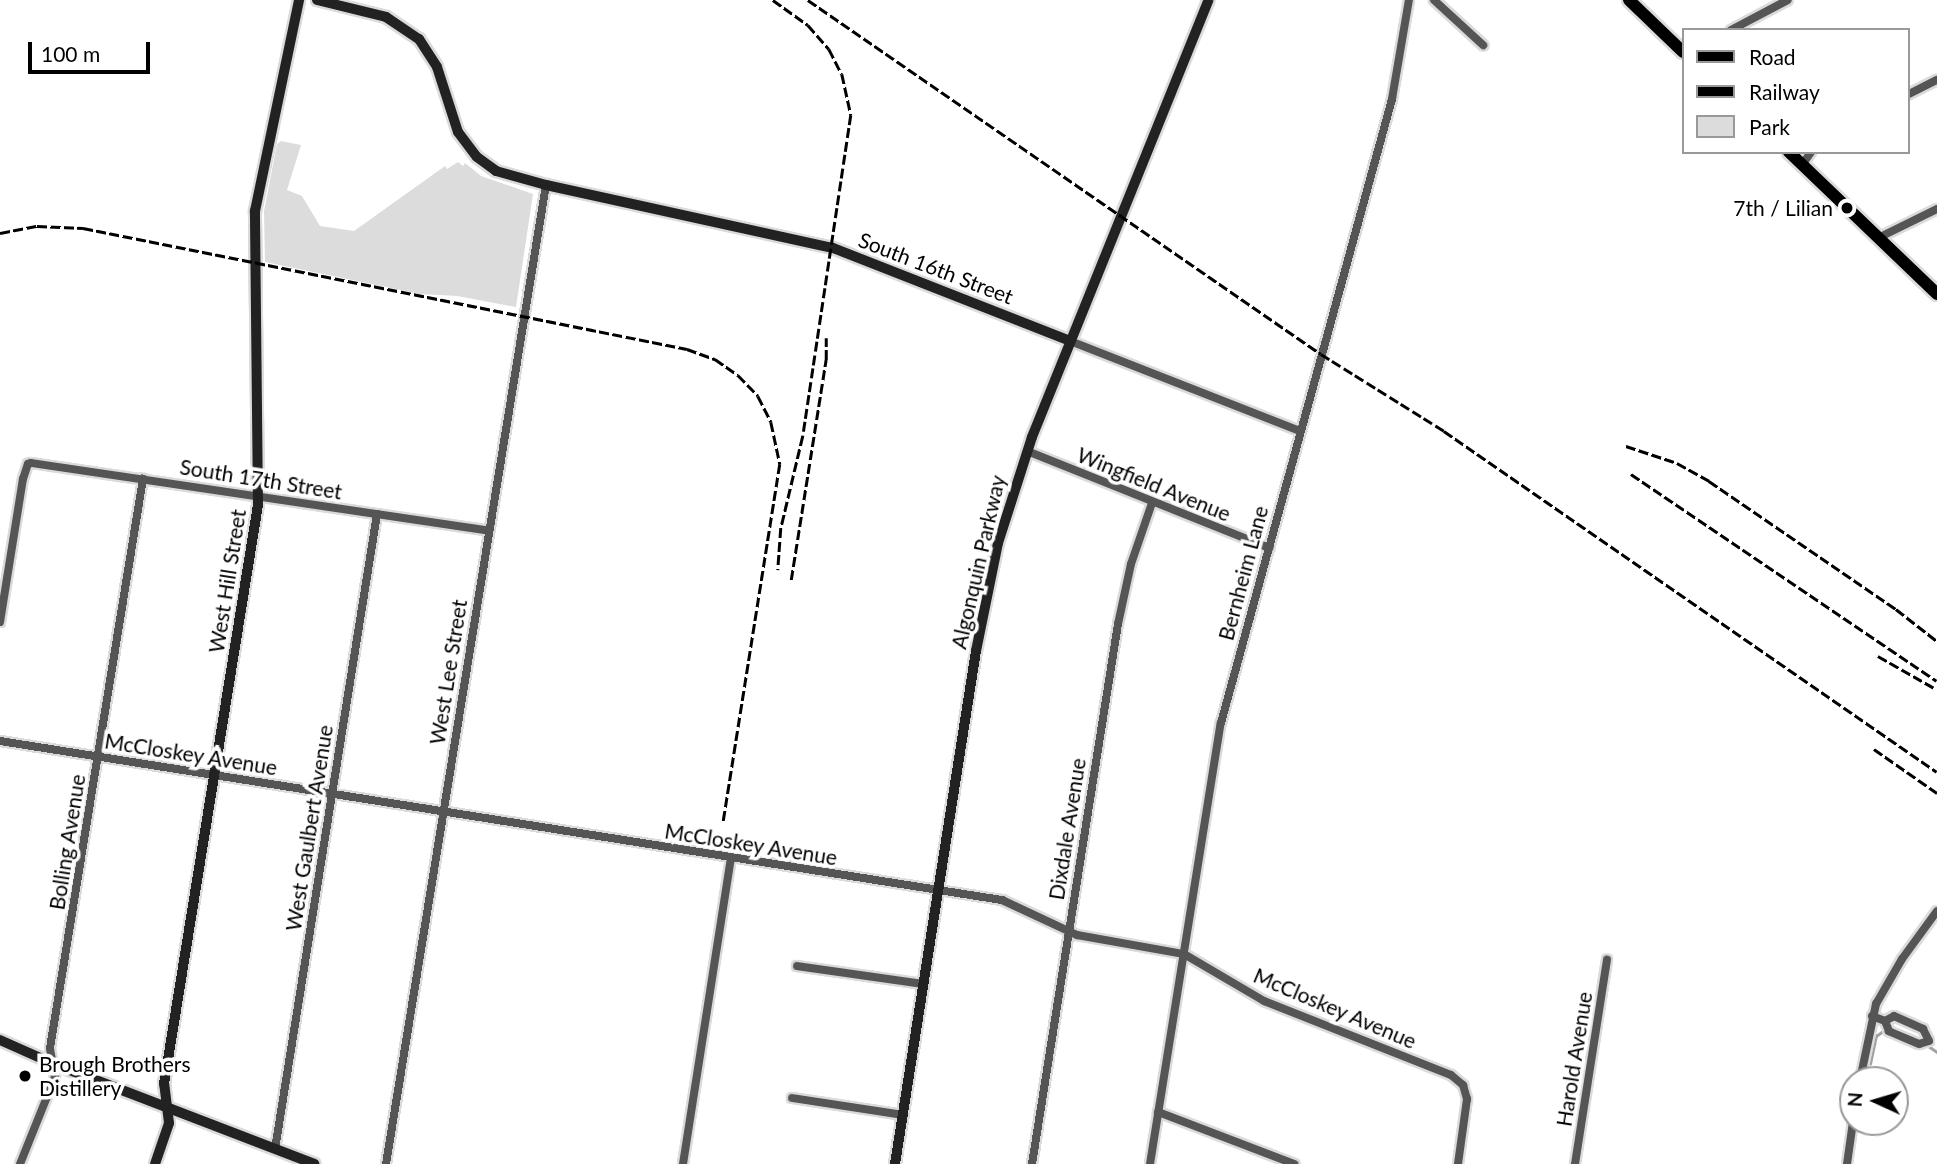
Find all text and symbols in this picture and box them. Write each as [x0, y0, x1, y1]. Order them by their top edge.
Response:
scale bar [32, 28, 154, 72]
legend [1682, 28, 1909, 154]
text: 100 m [41, 41, 100, 66]
text: Road [1749, 44, 1796, 69]
text: Railway [1749, 79, 1820, 104]
text: Park [1749, 114, 1790, 139]
place label: 7th / Lilian [1733, 195, 1833, 221]
marker: 7th / Lilian [1839, 200, 1855, 216]
street label: South 16th Street [855, 227, 1017, 309]
street label: Wingfield Avenue [1073, 442, 1235, 526]
street label: South 17th Street [178, 454, 344, 504]
street label: Algonquin Parkway [946, 473, 1010, 651]
street label: Bernheim Lane [1213, 503, 1273, 643]
street label: West Hill Street [203, 507, 251, 655]
street label: West Lee Street [424, 598, 472, 746]
street label: West Gaulbert Avenue [280, 723, 338, 933]
street label: McCloskey Avenue [102, 728, 280, 780]
street label: Dixdale Avenue [1043, 756, 1091, 902]
street label: Bolling Avenue [44, 772, 90, 912]
street label: McCloskey Avenue [662, 818, 840, 870]
street label: McCloskey Avenue [1249, 962, 1421, 1054]
street label: Harold Avenue [1551, 989, 1597, 1129]
place label: Brough Brothers Distillery [39, 1051, 190, 1101]
north arrow [1839, 1066, 1909, 1136]
marker: Brough Brothers Distillery [17, 1068, 33, 1084]
text: N [1843, 1092, 1867, 1108]

